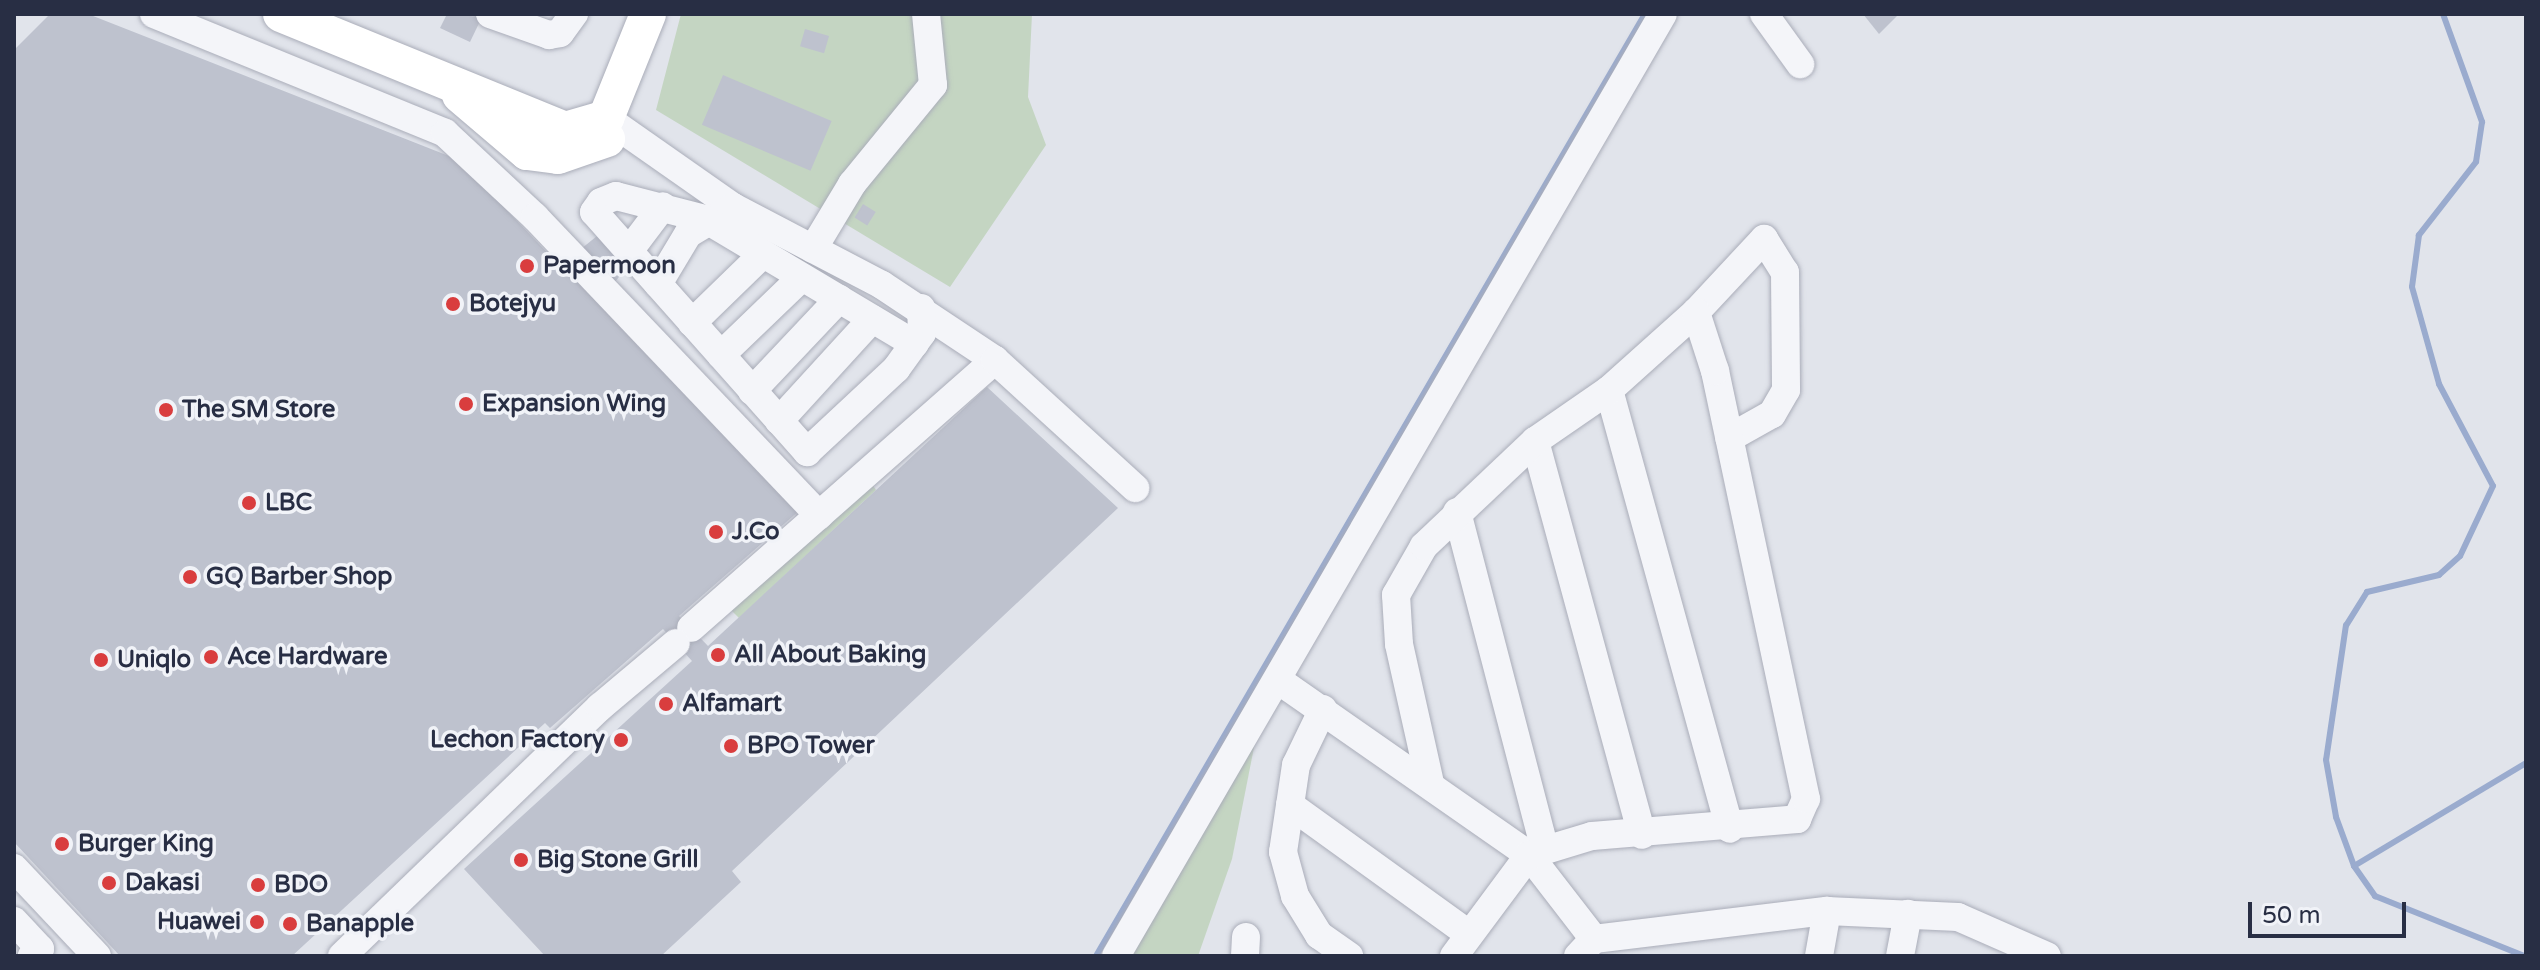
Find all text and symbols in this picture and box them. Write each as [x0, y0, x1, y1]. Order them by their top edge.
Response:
place label: Papermoon [543, 252, 676, 280]
marker: Papermoon [518, 257, 536, 275]
place label: Botejyu [469, 290, 556, 318]
marker: Botejyu [444, 295, 462, 313]
place label: Expansion Wing [482, 390, 666, 418]
marker: Expansion Wing [457, 395, 475, 413]
place label: The SM Store [182, 396, 335, 424]
marker: The SM Store [157, 401, 175, 419]
place label: LBC [265, 489, 312, 517]
marker: LBC [240, 494, 258, 512]
place label: J.Co [732, 518, 780, 546]
marker: J.Co [707, 523, 725, 541]
place label: GQ Barber Shop [206, 563, 392, 591]
marker: GQ Barber Shop [181, 568, 199, 586]
place label: All About Baking [734, 641, 926, 669]
place label: Ace Hardware [227, 643, 387, 671]
place label: Uniqlo [117, 646, 191, 674]
marker: All About Baking [709, 646, 727, 664]
marker: Ace Hardware [202, 648, 220, 666]
marker: Uniqlo [92, 651, 110, 669]
place label: Alfamart [682, 690, 782, 718]
marker: Alfamart [657, 695, 675, 713]
place label: Lechon Factory [430, 726, 605, 754]
marker: Lechon Factory [612, 731, 630, 749]
place label: BPO Tower [747, 732, 875, 760]
marker: BPO Tower [722, 737, 740, 755]
place label: Burger King [78, 830, 214, 858]
marker: Burger King [53, 835, 71, 853]
place label: Big Stone Grill [537, 846, 698, 874]
marker: Big Stone Grill [512, 851, 530, 869]
place label: Dakasi [125, 869, 200, 897]
place label: BDO [274, 871, 328, 899]
marker: Dakasi [100, 874, 118, 892]
marker: BDO [249, 876, 267, 894]
scale bar [2252, 886, 2410, 936]
text: 50 m [2262, 901, 2320, 930]
place label: Huawei [157, 908, 241, 936]
place label: Banapple [306, 910, 414, 938]
marker: Huawei [248, 913, 266, 931]
marker: Banapple [281, 915, 299, 933]

